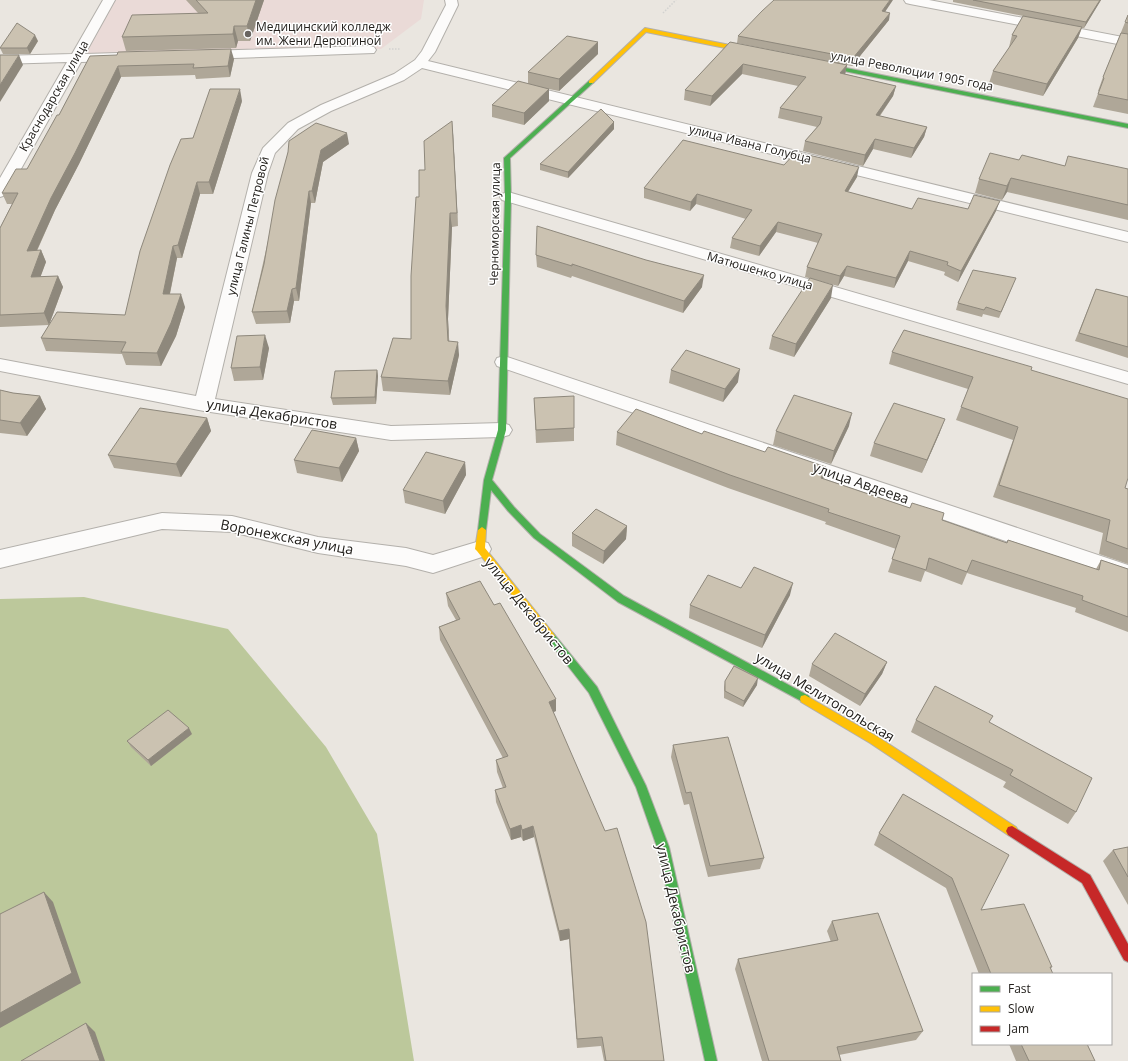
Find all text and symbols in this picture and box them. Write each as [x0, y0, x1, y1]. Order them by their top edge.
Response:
place label: Медицинский колледж им. Жени Дерюгиной [256, 18, 391, 49]
marker: Медицинский колледж им. Жени Дерюгиной [243, 29, 253, 39]
street label: Краснодарская улица [15, 37, 92, 154]
street label: улица Революции 1905 года [829, 46, 995, 95]
street label: улица Ивана Голубца [687, 120, 813, 167]
street label: улица Галины Петровой [222, 155, 273, 297]
street label: Черноморская улица [485, 162, 504, 286]
street label: Матюшенко улица [705, 247, 815, 294]
street label: улица Декабристов [205, 394, 339, 433]
street label: улица Авдеева [811, 457, 912, 508]
street label: Воронежская улица [219, 514, 355, 559]
street label: улица Декабристов [480, 553, 578, 668]
street label: улица Мелитопольская [752, 647, 898, 746]
street label: улица Декабристов [652, 841, 701, 974]
legend [972, 973, 1112, 1045]
text: Fast [1008, 980, 1031, 997]
text: Slow [1008, 1000, 1035, 1017]
text: Jam [1007, 1020, 1029, 1037]

